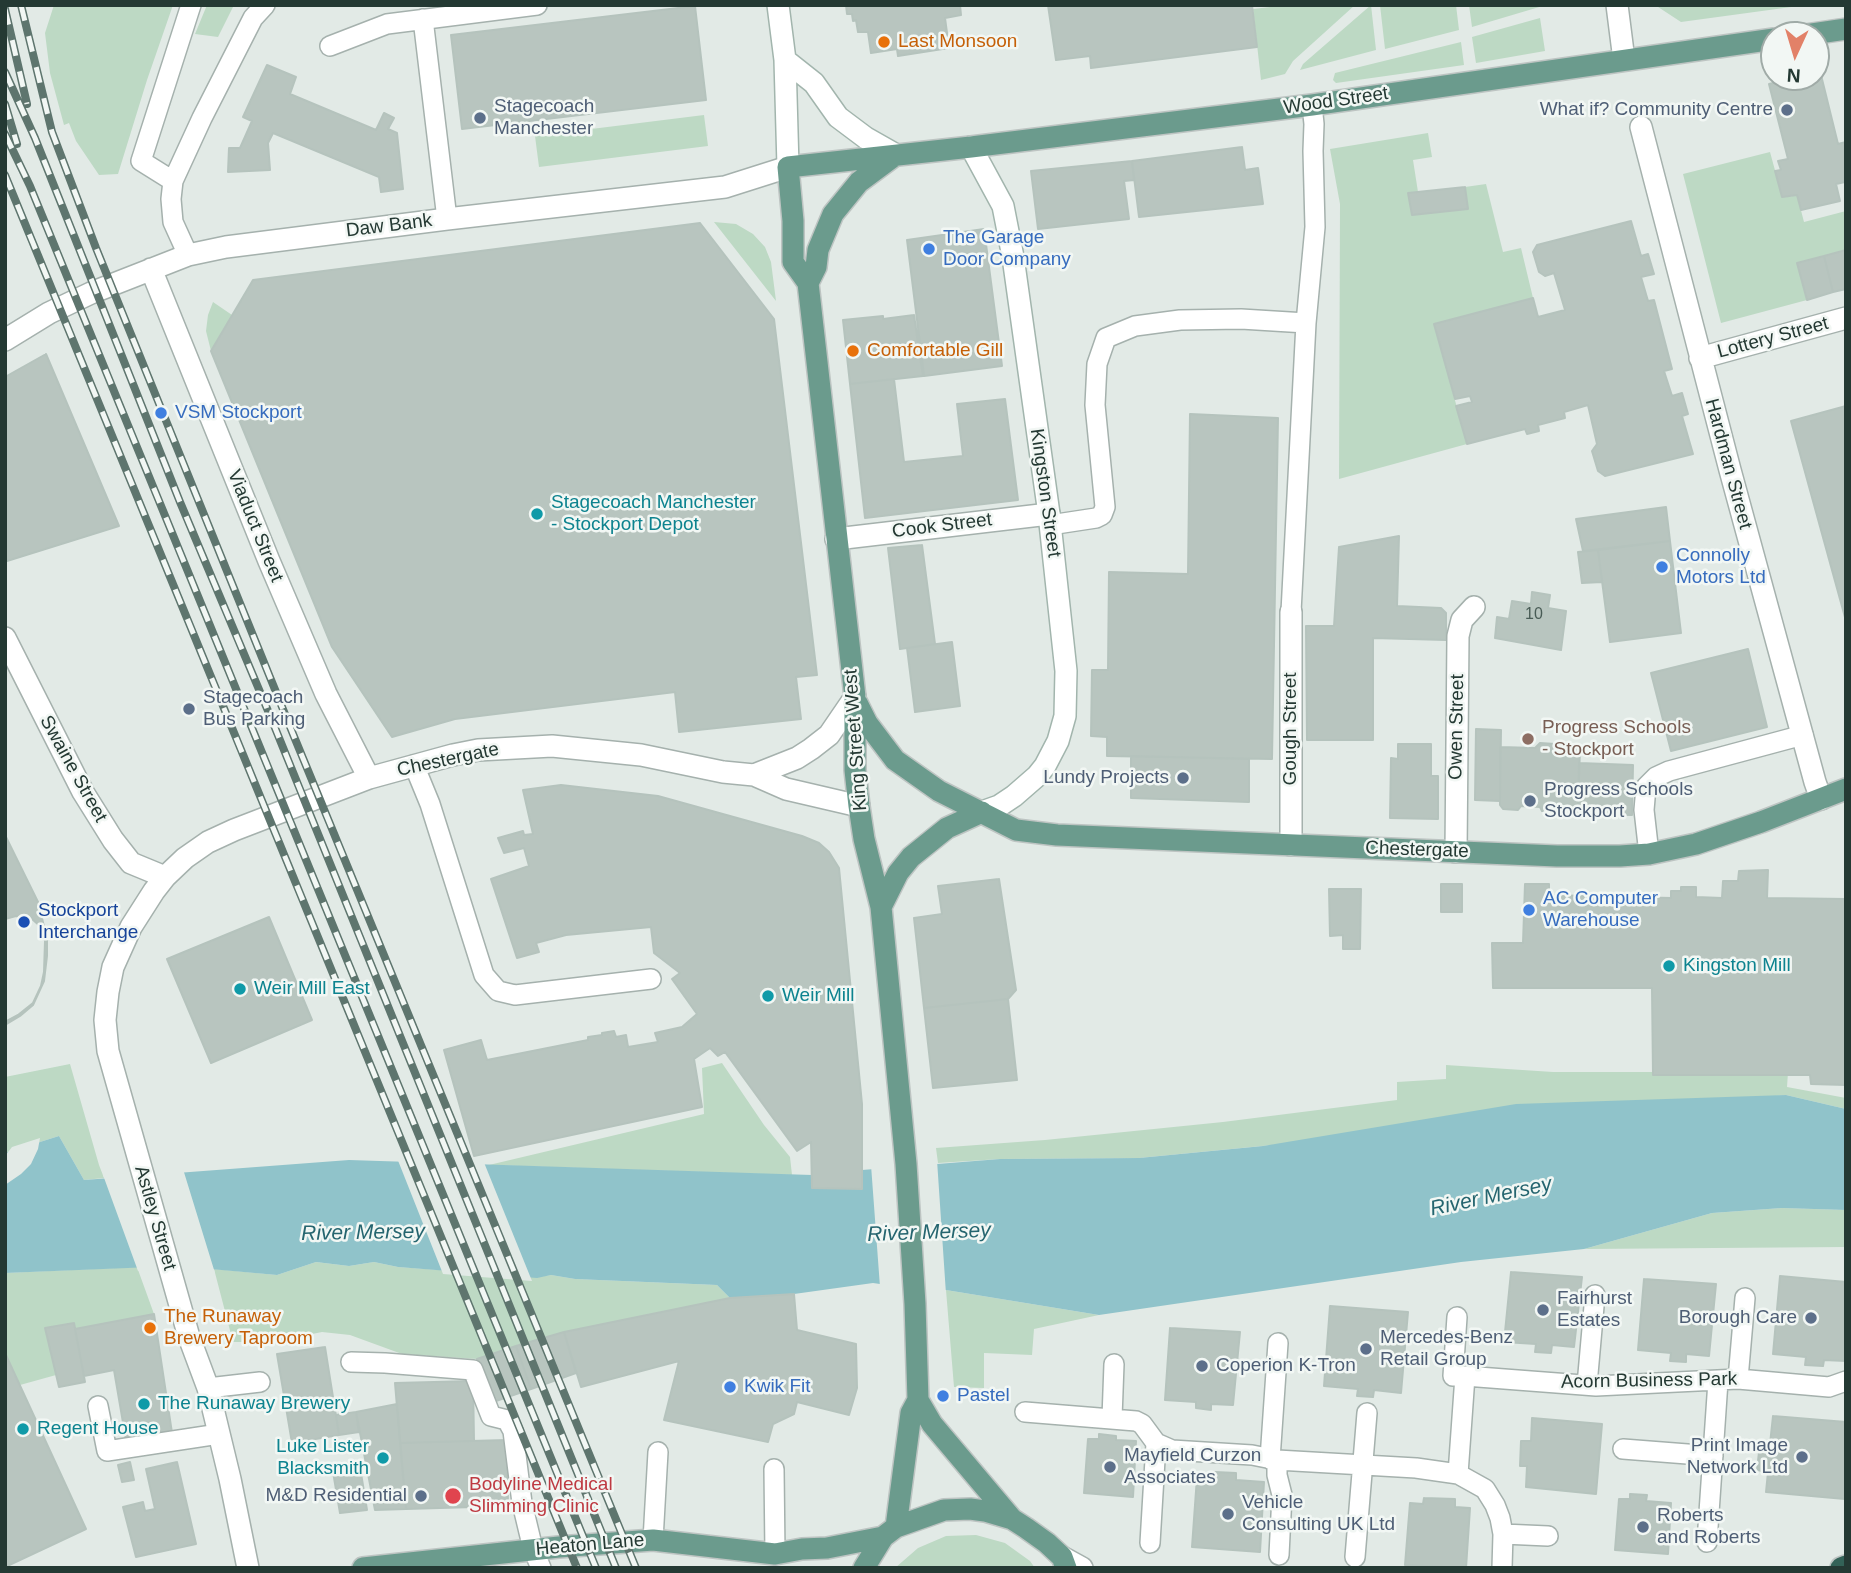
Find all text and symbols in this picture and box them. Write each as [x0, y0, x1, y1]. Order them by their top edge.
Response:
north arrow [1760, 21, 1830, 91]
place label: Last Monsoon [898, 31, 1017, 53]
marker: Last Monsoon [876, 34, 892, 50]
text: N [1786, 64, 1801, 86]
street label: Wood Street [1282, 82, 1390, 120]
place label: Stagecoach Manchester [494, 96, 594, 140]
place label: What if? Community Centre [1540, 99, 1773, 121]
marker: What if? Community Centre [1779, 102, 1795, 118]
marker: Stagecoach Manchester [472, 110, 488, 126]
street label: Daw Bank [345, 209, 433, 243]
place label: The Garage Door Company [943, 227, 1071, 271]
marker: The Garage Door Company [921, 241, 937, 257]
street label: Lottery Street [1715, 312, 1831, 364]
place label: Comfortable Gill [867, 340, 1003, 362]
marker: Comfortable Gill [845, 343, 861, 359]
street label: Hardman Street [1700, 396, 1756, 532]
place label: VSM Stockport [175, 402, 302, 424]
marker: VSM Stockport [153, 405, 169, 421]
street label: Kingston Street [1025, 427, 1065, 559]
street label: Viaduct Street [222, 467, 288, 585]
place label: Stagecoach Manchester - Stockport Depot [551, 492, 756, 536]
marker: Stagecoach Manchester - Stockport Depot [529, 506, 545, 522]
street label: Cook Street [891, 509, 993, 543]
place label: Connolly Motors Ltd [1676, 545, 1766, 589]
marker: Connolly Motors Ltd [1654, 559, 1670, 575]
house number: 10 [1525, 605, 1543, 625]
street label: King Street West [840, 668, 872, 812]
street label: Gough Street [1280, 672, 1302, 786]
street label: Owen Street [1445, 674, 1469, 780]
place label: Stagecoach Bus Parking [203, 687, 305, 731]
marker: Stagecoach Bus Parking [181, 701, 197, 717]
street label: Swaine Street [34, 712, 112, 826]
place label: Progress Schools - Stockport [1542, 717, 1691, 761]
marker: Progress Schools - Stockport [1520, 731, 1536, 747]
street label: Chestergate [395, 738, 501, 782]
place label: Lundy Projects [1043, 767, 1169, 789]
marker: Lundy Projects [1175, 770, 1191, 786]
place label: Progress Schools Stockport [1544, 779, 1693, 823]
marker: Progress Schools Stockport [1522, 793, 1538, 809]
street label: Chestergate [1365, 837, 1469, 863]
place label: AC Computer Warehouse [1543, 888, 1658, 932]
place label: Stockport Interchange [38, 900, 138, 944]
marker: AC Computer Warehouse [1521, 902, 1537, 918]
marker: Stockport Interchange [16, 914, 32, 930]
place label: Kingston Mill [1683, 955, 1791, 977]
marker: Kingston Mill [1661, 958, 1677, 974]
place label: Weir Mill East [254, 978, 370, 1000]
marker: Weir Mill East [232, 981, 248, 997]
place label: Weir Mill [782, 985, 854, 1007]
marker: Weir Mill [760, 988, 776, 1004]
street label: Astley Street [129, 1163, 181, 1273]
water label: River Mersey [1428, 1172, 1554, 1222]
water label: River Mersey [867, 1218, 991, 1248]
water label: River Mersey [301, 1219, 425, 1247]
place label: Fairhurst Estates [1557, 1288, 1632, 1332]
marker: Fairhurst Estates [1535, 1302, 1551, 1318]
place label: The Runaway Brewery Taproom [164, 1306, 313, 1350]
place label: Borough Care [1679, 1307, 1797, 1329]
marker: Borough Care [1803, 1310, 1819, 1326]
marker: The Runaway Brewery Taproom [142, 1320, 158, 1336]
place label: Mercedes-Benz Retail Group [1380, 1327, 1513, 1371]
marker: Mercedes-Benz Retail Group [1358, 1341, 1374, 1357]
place label: Coperion K-Tron [1216, 1355, 1356, 1377]
marker: Coperion K-Tron [1194, 1358, 1210, 1374]
street label: Acorn Business Park [1561, 1368, 1737, 1394]
place label: Kwik Fit [744, 1376, 810, 1398]
marker: Kwik Fit [722, 1379, 738, 1395]
place label: Pastel [957, 1385, 1010, 1407]
marker: Pastel [935, 1388, 951, 1404]
place label: The Runaway Brewery [158, 1393, 350, 1415]
marker: The Runaway Brewery [136, 1396, 152, 1412]
place label: Regent House [37, 1418, 158, 1440]
marker: Regent House [15, 1421, 31, 1437]
place label: Print Image Network Ltd [1687, 1435, 1788, 1479]
place label: Luke Lister Blacksmith [276, 1436, 369, 1480]
place label: Mayfield Curzon Associates [1124, 1445, 1261, 1489]
marker: Print Image Network Ltd [1794, 1449, 1810, 1465]
marker: Luke Lister Blacksmith [375, 1450, 391, 1466]
marker: Mayfield Curzon Associates [1102, 1459, 1118, 1475]
place label: Bodyline Medical Slimming Clinic [469, 1474, 613, 1518]
place label: M&D Residential [266, 1485, 407, 1507]
marker: Bodyline Medical Slimming Clinic [443, 1486, 463, 1506]
marker: M&D Residential [413, 1488, 429, 1504]
place label: Vehicle Consulting UK Ltd [1242, 1492, 1395, 1536]
place label: Roberts and Roberts [1657, 1505, 1761, 1549]
marker: Vehicle Consulting UK Ltd [1220, 1506, 1236, 1522]
marker: Roberts and Roberts [1635, 1519, 1651, 1535]
street label: Heaton Lane [535, 1529, 645, 1561]

